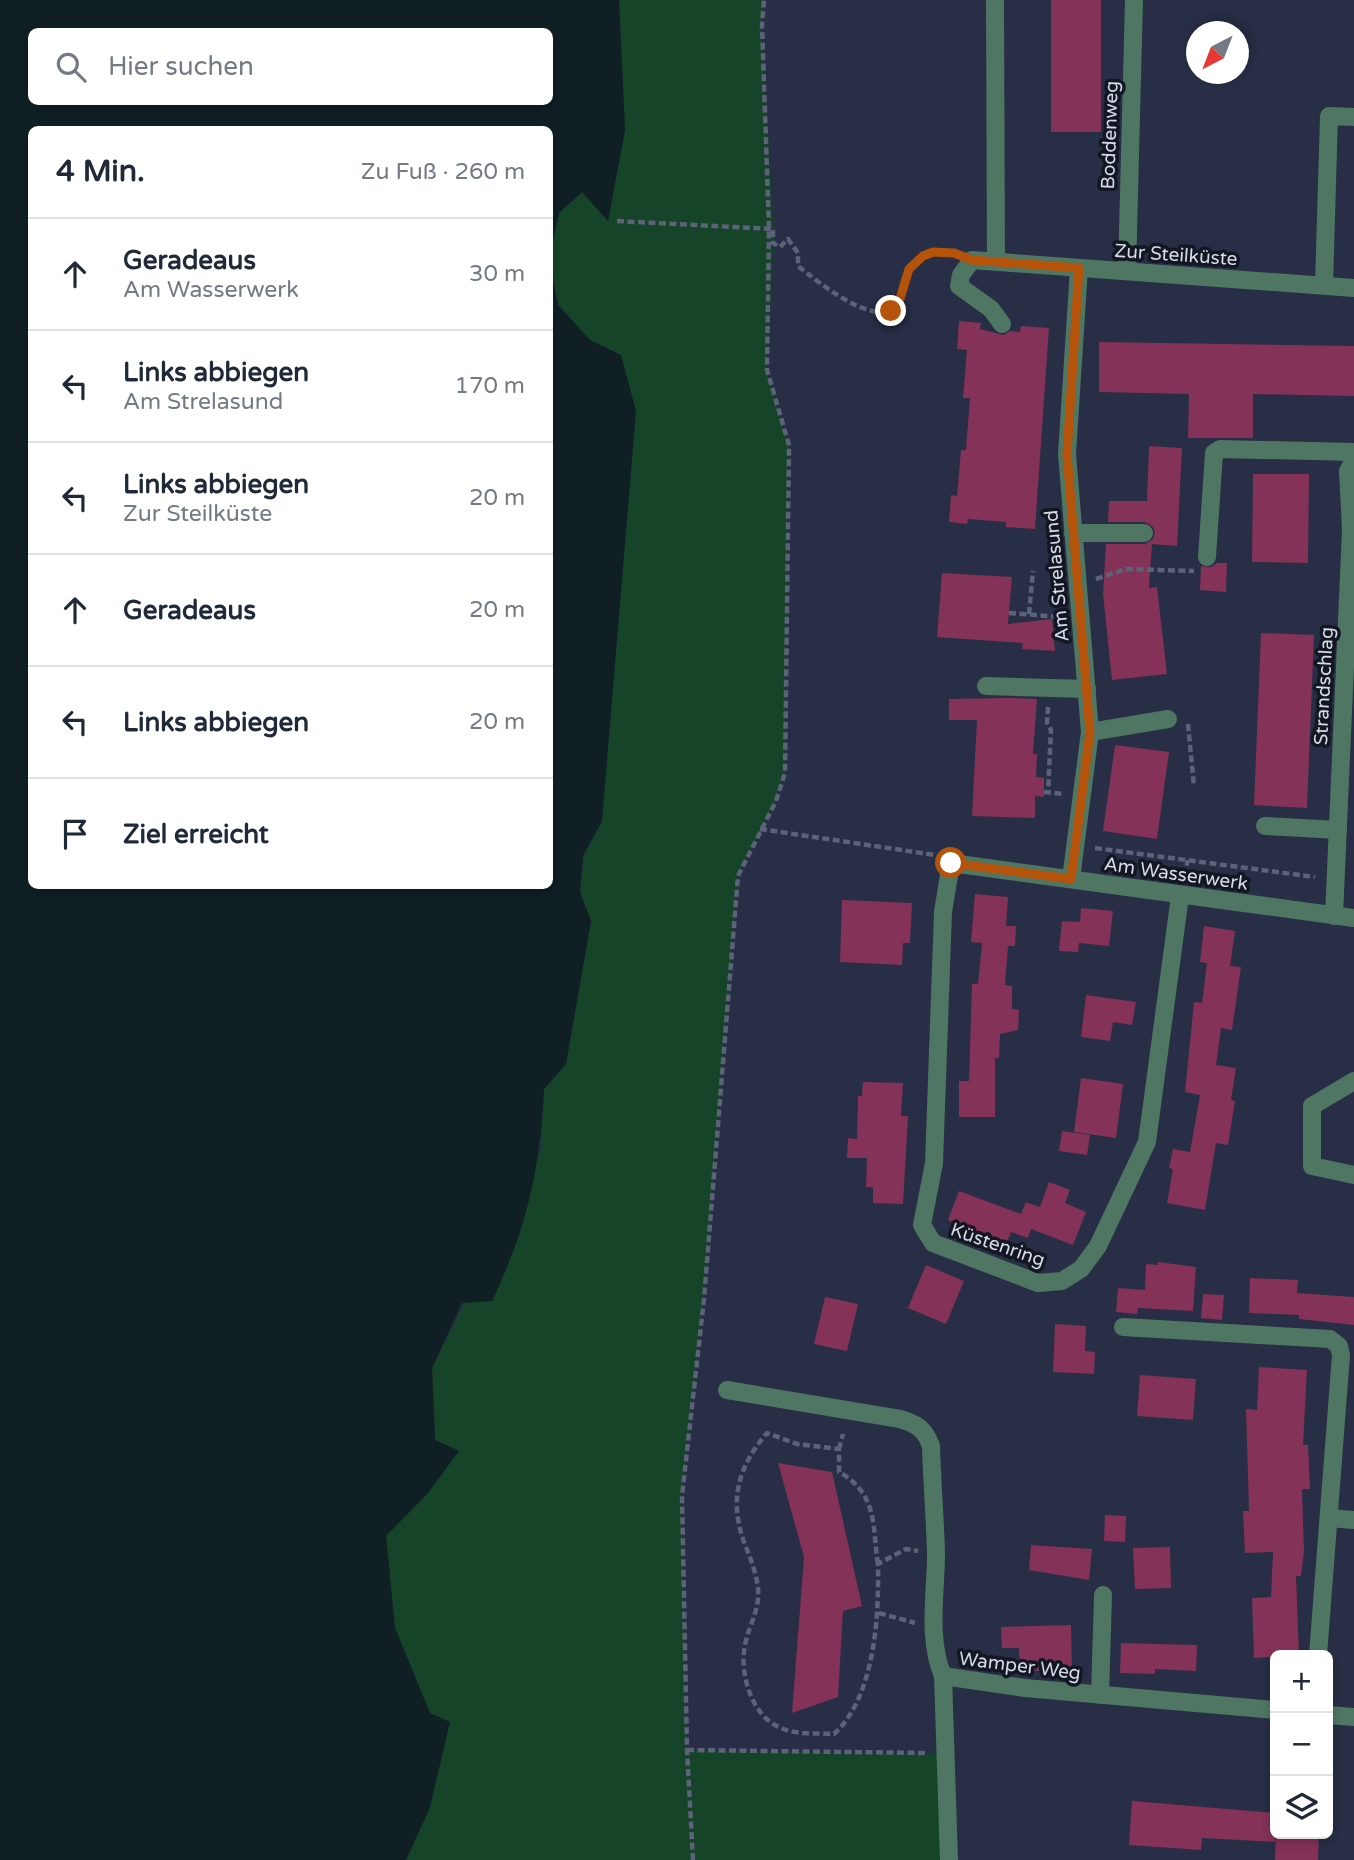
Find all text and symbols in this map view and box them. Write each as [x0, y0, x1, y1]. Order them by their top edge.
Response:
north arrow [1186, 21, 1249, 84]
search box [28, 28, 553, 105]
icon: search [52, 48, 90, 86]
text: Hier suchen [108, 51, 254, 82]
street label: Boddenweg [1097, 80, 1123, 190]
text: 4 Min. [56, 153, 145, 190]
text: Zu Fuß · 260 m [361, 158, 525, 186]
street label: Zur Steilküste [1114, 240, 1238, 270]
text: Geradeaus [123, 245, 256, 276]
icon: ahead [56, 255, 94, 293]
text: 30 m [469, 260, 525, 288]
text: Am Wasserwerk [123, 276, 299, 304]
route end [875, 295, 906, 326]
text: Links abbiegen [123, 357, 309, 388]
icon: left [56, 367, 94, 405]
text: 170 m [455, 372, 525, 400]
text: Am Strelasund [123, 388, 283, 416]
text: Links abbiegen [123, 469, 309, 500]
icon: left [56, 479, 94, 517]
text: 20 m [469, 484, 525, 512]
text: Zur Steilküste [123, 500, 272, 528]
street label: Am Strelasund [1040, 509, 1074, 643]
icon: ahead [56, 591, 94, 629]
text: Geradeaus [123, 595, 256, 626]
text: 20 m [469, 596, 525, 624]
street label: Strandschlag [1310, 626, 1338, 746]
icon: left [56, 703, 94, 741]
text: Links abbiegen [123, 707, 309, 738]
text: 20 m [469, 708, 525, 736]
icon: arrive [56, 815, 94, 853]
text: Ziel erreicht [123, 819, 269, 850]
route start [935, 847, 966, 878]
street label: Am Wasserwerk [1102, 853, 1249, 895]
street label: Küstenring [948, 1219, 1048, 1271]
street label: Wamper Weg [958, 1648, 1082, 1684]
map controls [1270, 1650, 1333, 1839]
button: + [1270, 1650, 1333, 1713]
button: − [1270, 1713, 1333, 1776]
button: layers [1270, 1776, 1333, 1839]

